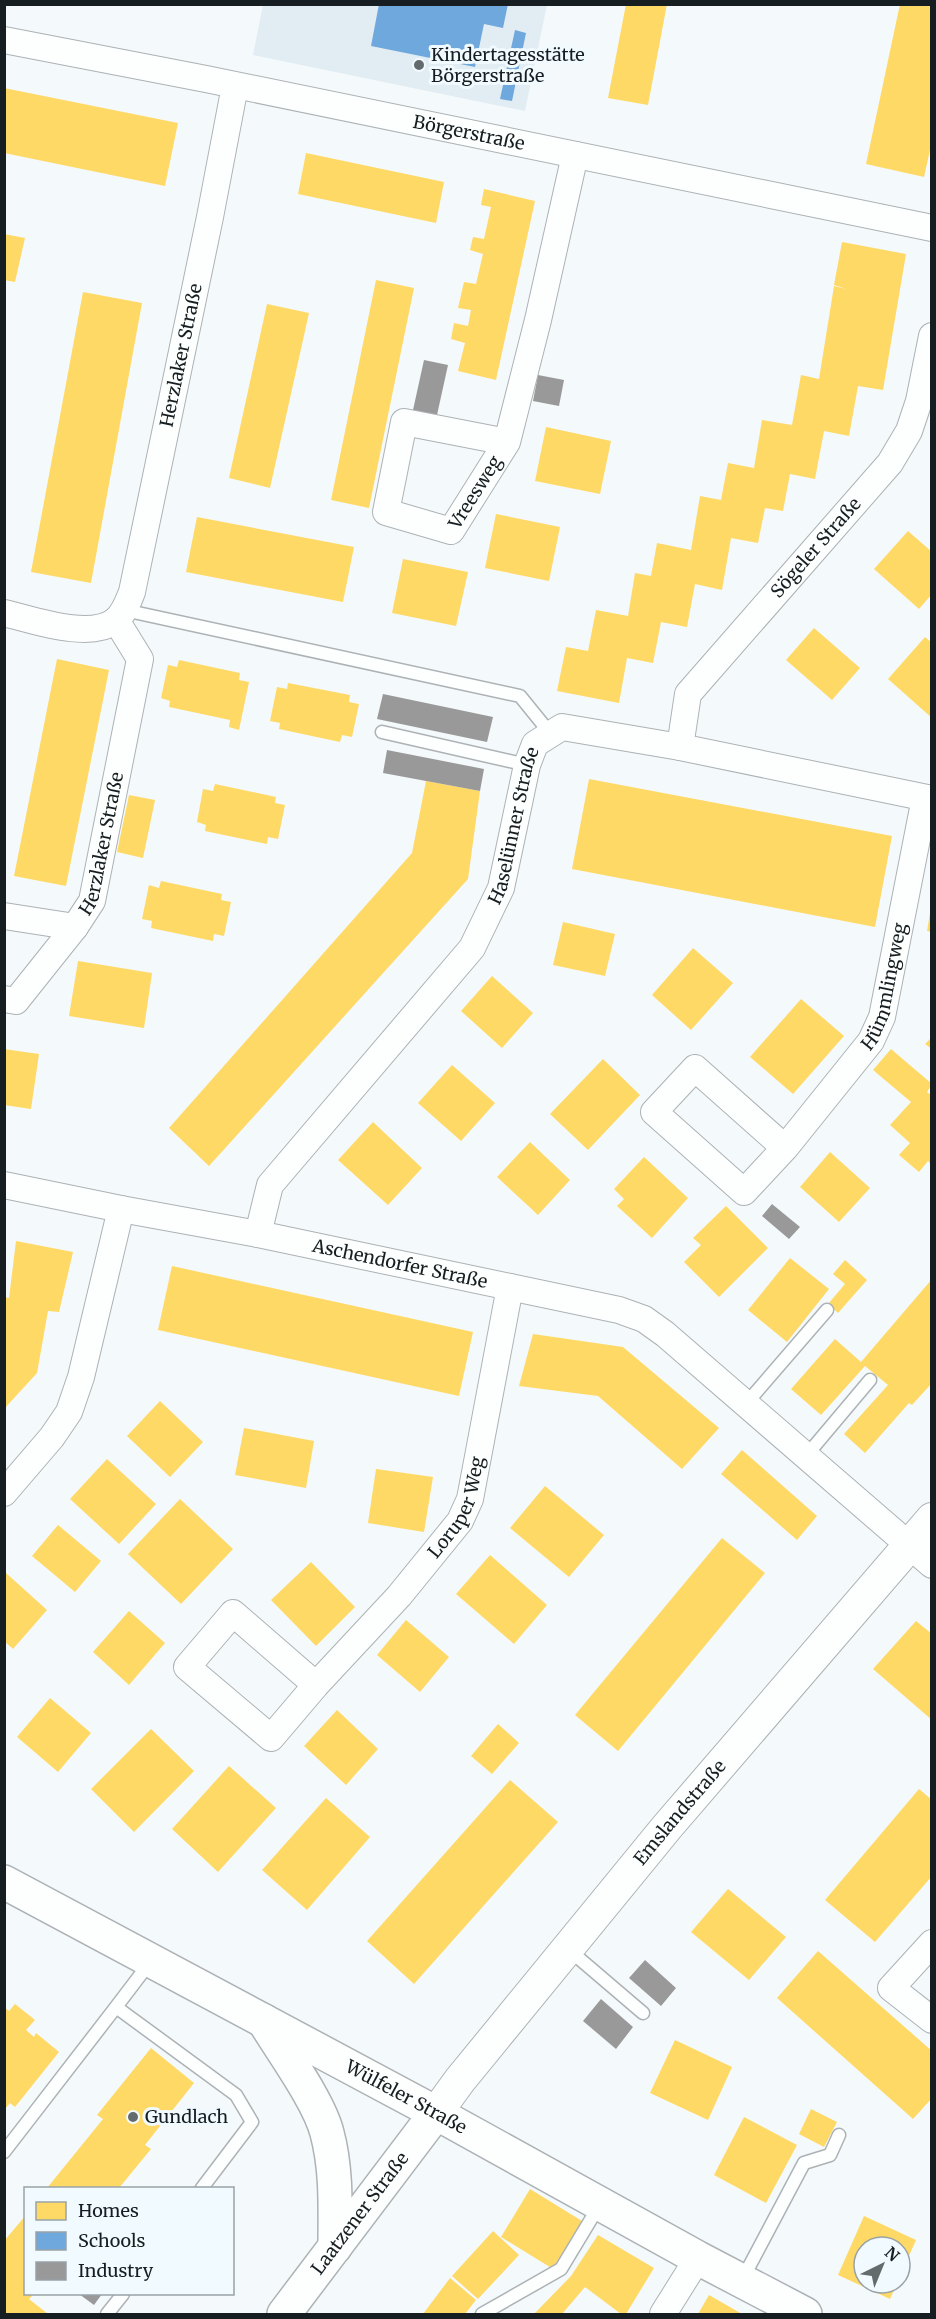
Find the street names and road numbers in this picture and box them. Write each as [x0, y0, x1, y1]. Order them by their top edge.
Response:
street label: Börgerstraße [411, 110, 527, 155]
street label: Herzlaker Straße [155, 281, 207, 429]
street label: Vreesweg [443, 451, 507, 534]
street label: Sögeler Straße [766, 492, 866, 602]
street label: Haselünner Straße [483, 744, 544, 908]
street label: Herzlaker Straße [74, 770, 128, 919]
street label: Hümmlingweg [856, 921, 911, 1055]
street label: Aschendorfer Straße [309, 1234, 490, 1293]
street label: Loruper Weg [423, 1454, 489, 1563]
street label: Emslandstraße [628, 1755, 731, 1870]
street label: Wülfeler Straße [341, 2054, 471, 2139]
street label: Laatzener Straße [306, 2147, 413, 2279]

